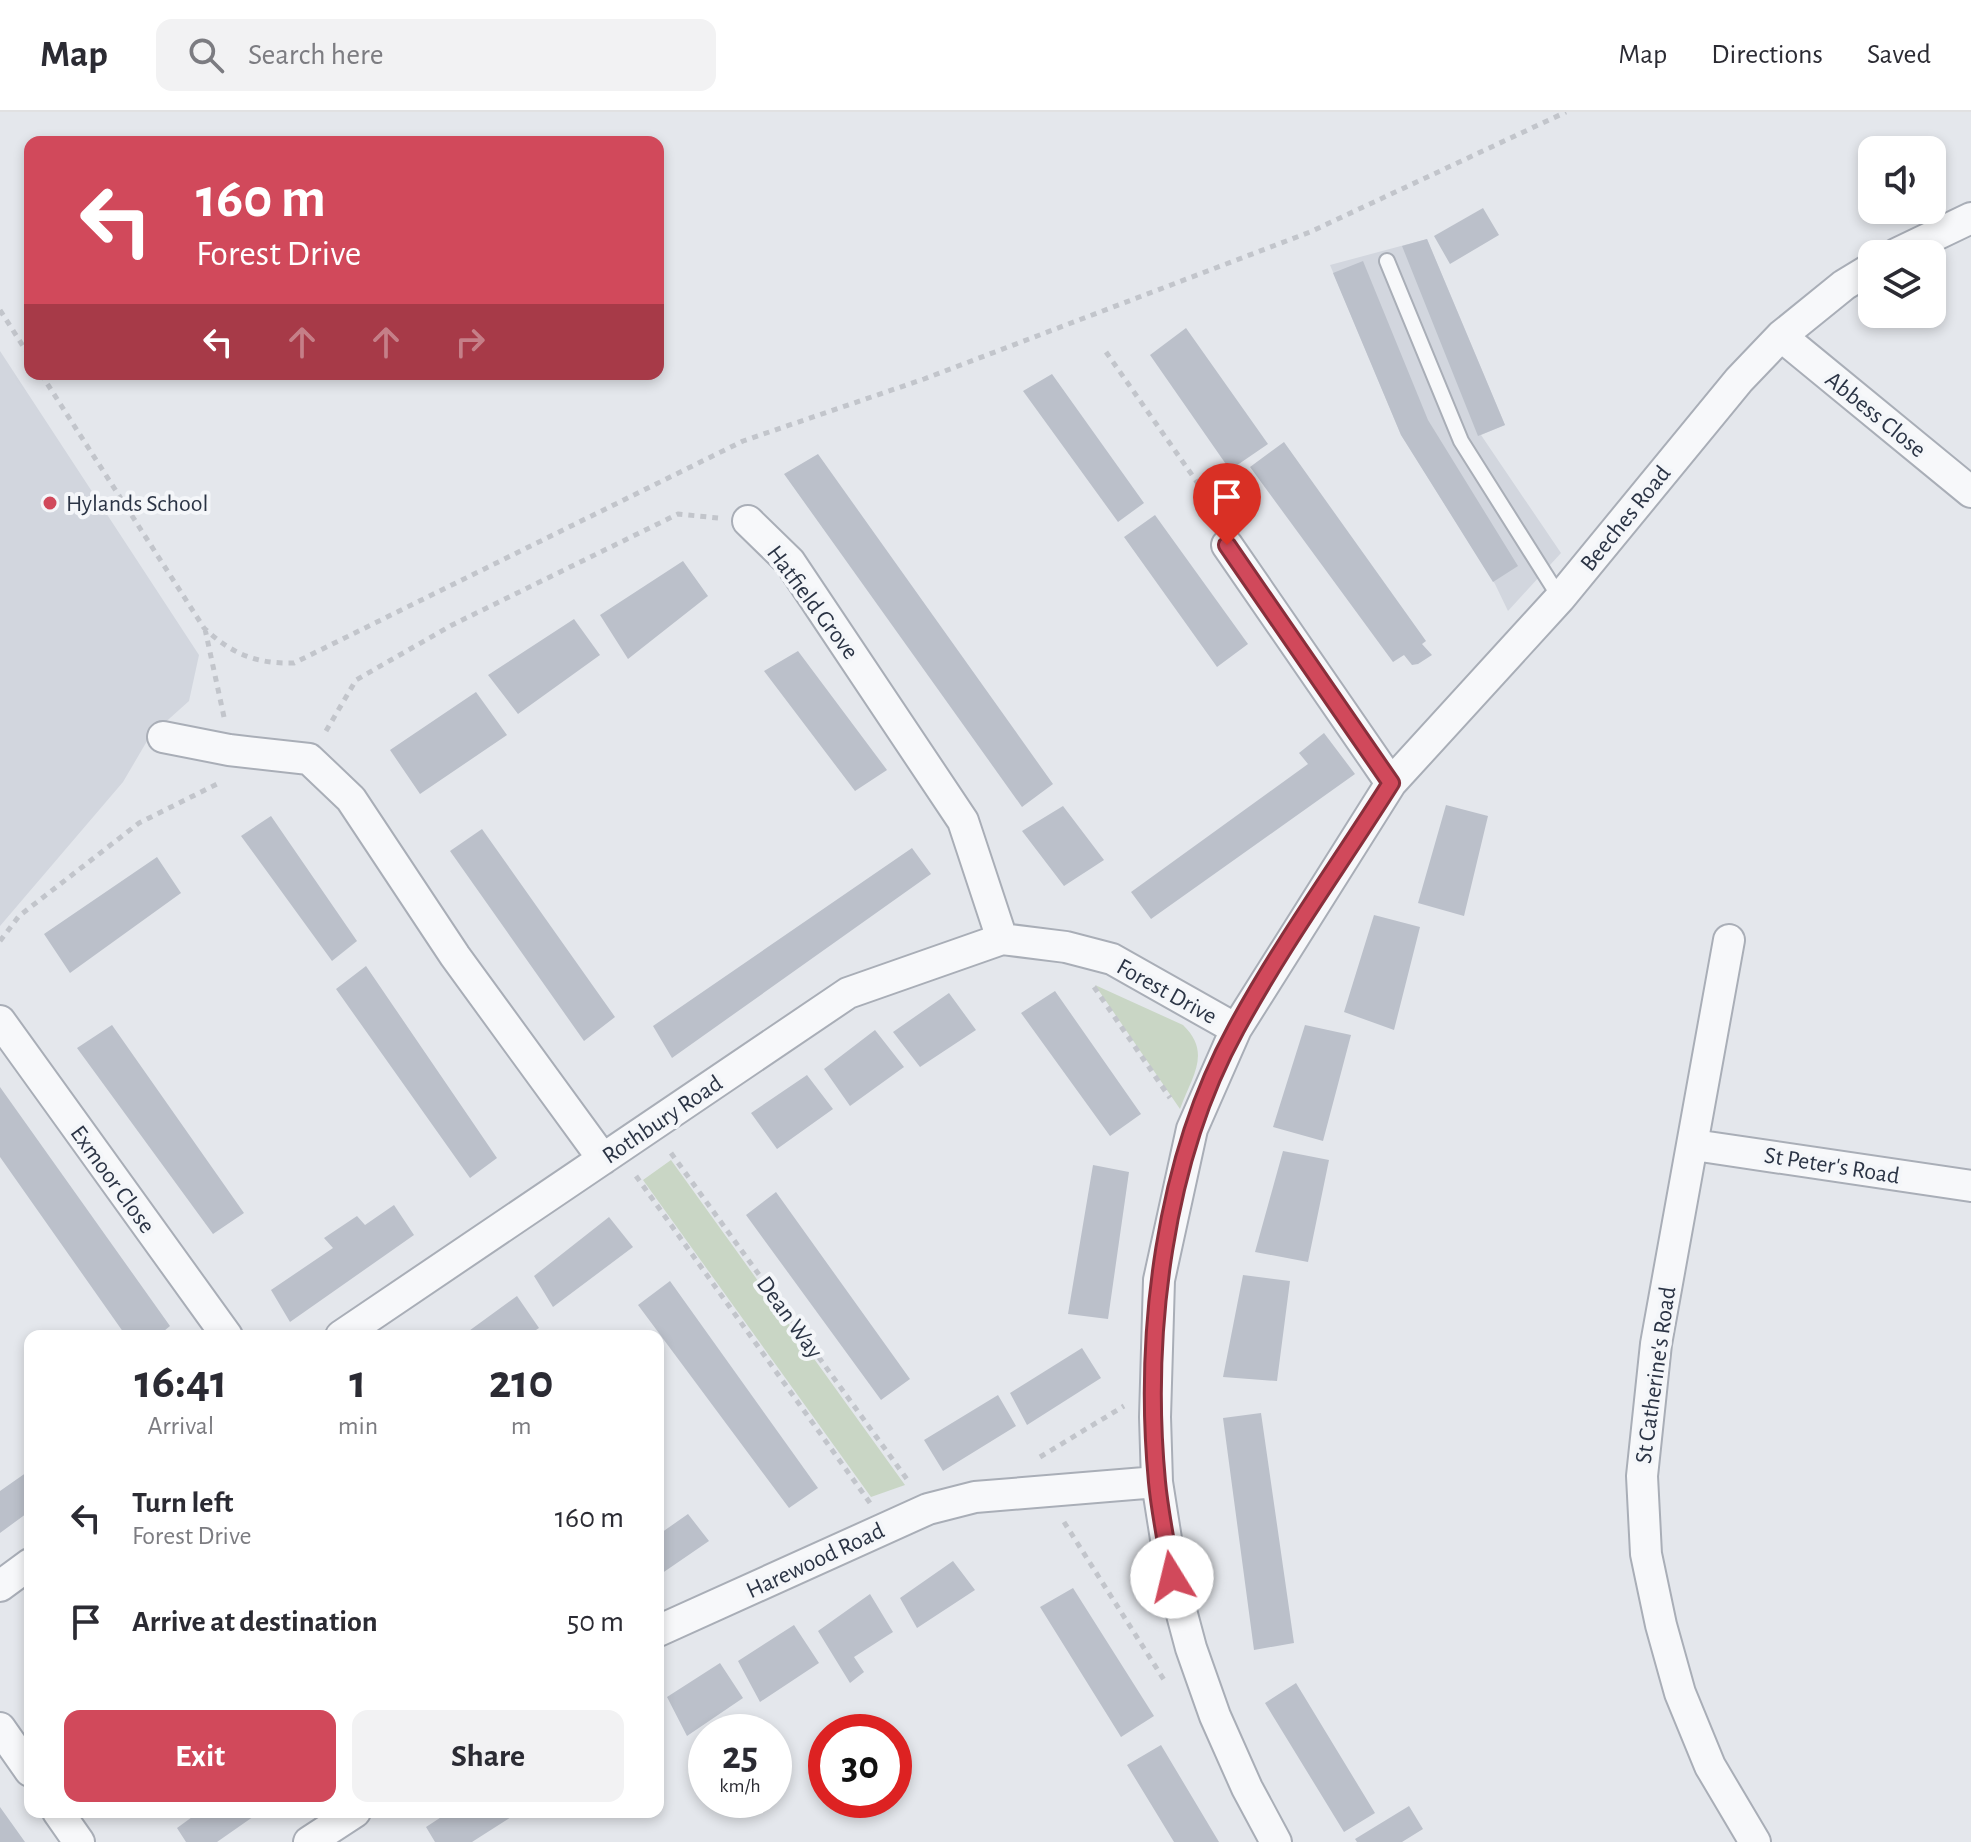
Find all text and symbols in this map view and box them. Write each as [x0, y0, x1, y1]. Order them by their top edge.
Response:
search box [156, 19, 716, 91]
icon: search [184, 33, 228, 77]
text: Map [40, 36, 108, 74]
text: Search here [248, 40, 384, 70]
text: Map [1618, 41, 1667, 69]
text: Directions [1711, 41, 1823, 69]
text: Saved [1867, 41, 1931, 69]
map controls [1858, 136, 1946, 328]
button: sound [1858, 136, 1946, 224]
icon: left [64, 168, 168, 272]
text: 160 m [196, 171, 326, 227]
text: Forest Drive [196, 236, 361, 272]
button: layers [1858, 240, 1946, 328]
icon: left [196, 320, 240, 364]
icon: ahead [280, 320, 324, 364]
icon: ahead [364, 320, 408, 364]
icon: right [448, 320, 492, 364]
street label: Abbess Close [1821, 367, 1930, 462]
street label: Beeches Road [1576, 461, 1675, 576]
pin [1193, 463, 1261, 545]
icon: arrive [1205, 475, 1249, 519]
place label: Hylands School [66, 492, 208, 516]
marker: Hylands School [41, 494, 59, 512]
street label: Hatfield Grove [762, 541, 863, 664]
street label: Forest Drive [1112, 955, 1221, 1029]
street label: Rothbury Road [598, 1071, 727, 1169]
street label: Exmoor Close [65, 1121, 159, 1238]
street label: St Peter's Road [1762, 1143, 1901, 1189]
street label: Dean Way [752, 1272, 827, 1363]
street label: St Catherine's Road [1632, 1285, 1680, 1465]
text: 16:41 [134, 1359, 227, 1407]
text: 1 [349, 1359, 367, 1407]
text: 210 [489, 1359, 554, 1407]
text: Arrival [147, 1413, 214, 1439]
text: min [338, 1413, 378, 1439]
text: m [511, 1413, 532, 1439]
text: Turn left [132, 1488, 233, 1518]
icon: left [64, 1496, 108, 1540]
text: 160 m [555, 1503, 624, 1533]
street label: Harewood Road [743, 1519, 888, 1603]
text: Forest Drive [132, 1523, 252, 1549]
position arrow [1130, 1535, 1214, 1619]
icon: arrive [64, 1600, 108, 1644]
text: Arrive at destination [132, 1607, 378, 1637]
text: 50 m [567, 1607, 624, 1637]
button: Exit [64, 1710, 336, 1802]
button: Share [352, 1710, 624, 1802]
speed limit sign: 30 [808, 1714, 912, 1818]
text: 25 [722, 1736, 758, 1776]
text: km/h [719, 1776, 761, 1796]

